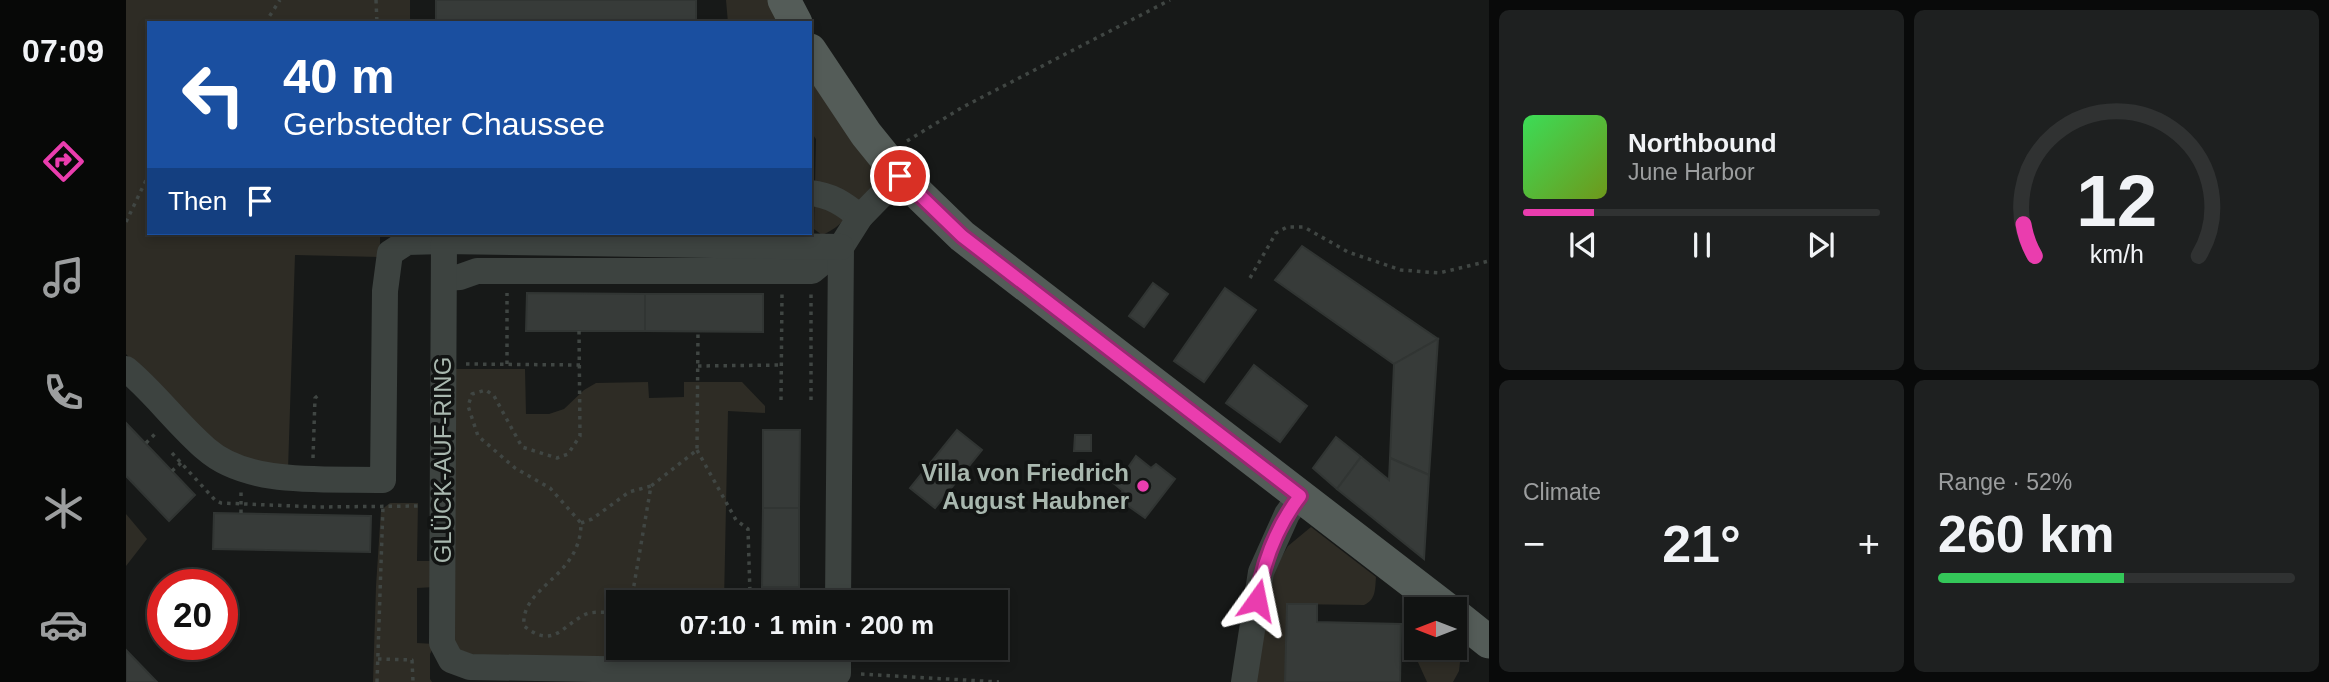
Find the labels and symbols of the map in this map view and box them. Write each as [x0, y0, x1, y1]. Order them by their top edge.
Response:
pin [870, 146, 930, 206]
street label: GLÜCK-AUF-RING [429, 357, 456, 563]
place label: Villa von Friedrich August Haubner [921, 459, 1129, 514]
marker: Villa von Friedrich August Haubner [1135, 478, 1151, 494]
position arrow [1220, 563, 1294, 637]
speed limit sign: 20 [147, 569, 238, 660]
north arrow [1404, 597, 1466, 660]

